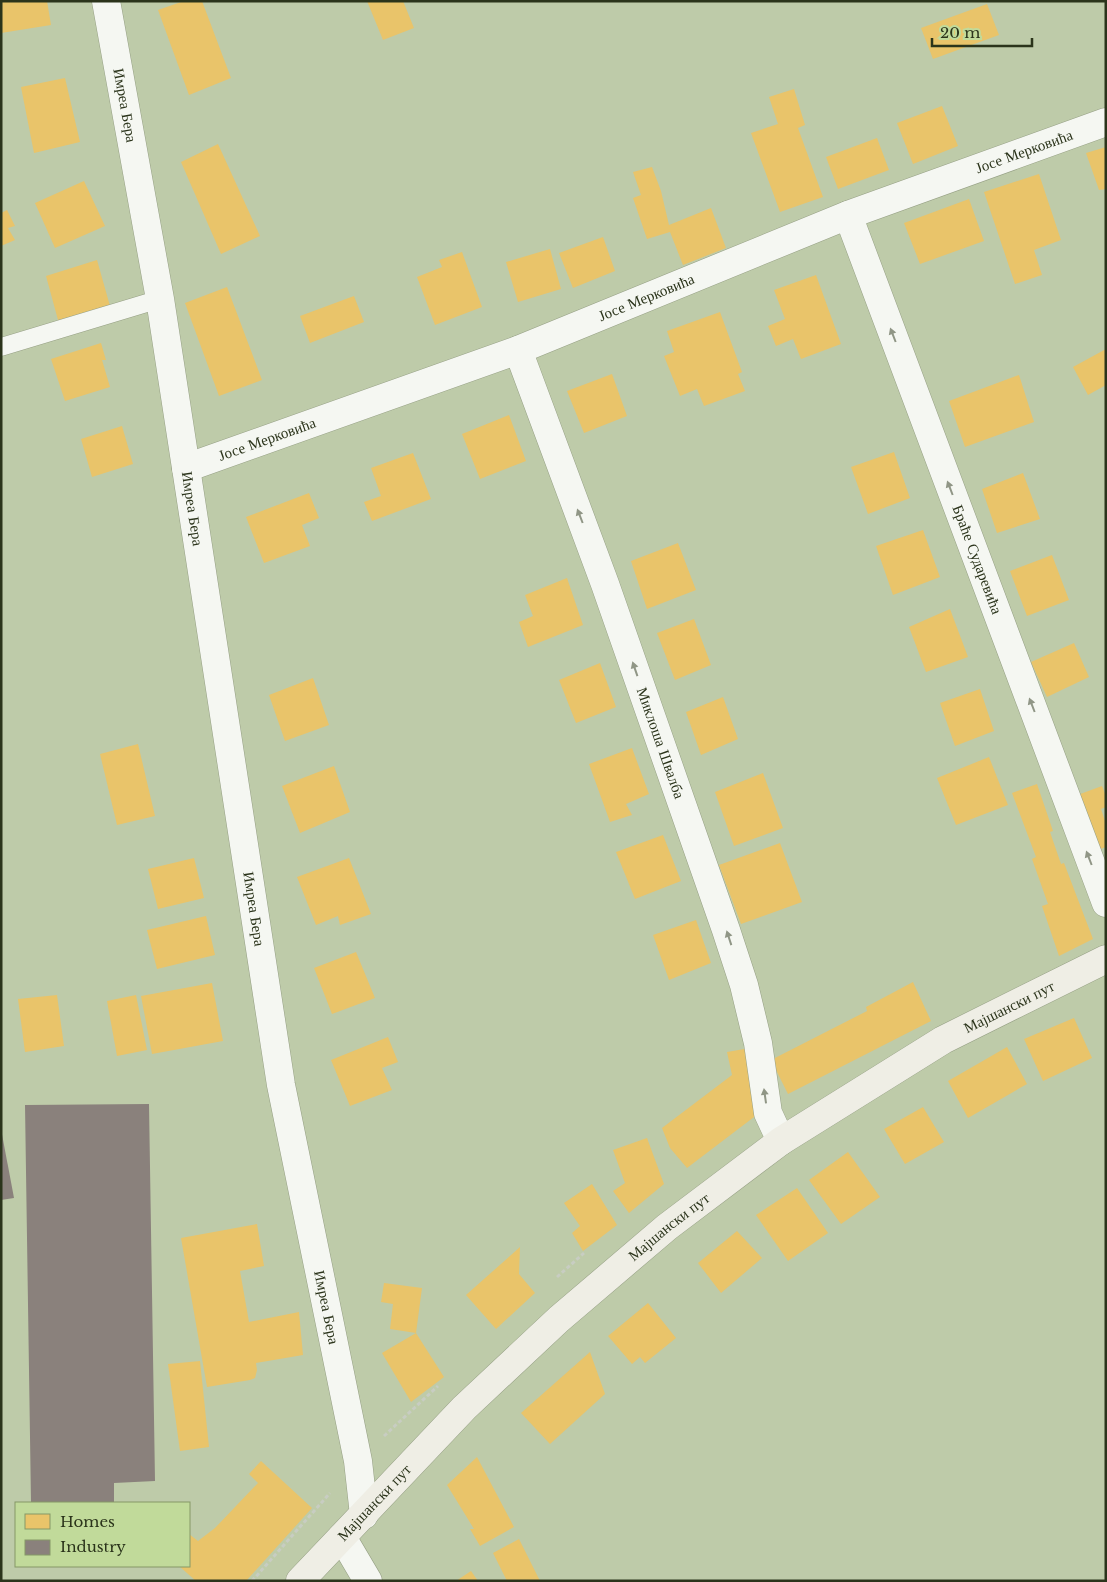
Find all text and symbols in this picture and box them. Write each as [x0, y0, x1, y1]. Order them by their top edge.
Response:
scale bar [932, 15, 1032, 47]
text: 20 m [940, 23, 980, 42]
street label: Имреа Бера [109, 67, 141, 144]
street label: Јосе Мерковића [973, 125, 1075, 177]
street label: Јосе Мерковића [595, 269, 697, 325]
one-way arrow [889, 328, 896, 343]
street label: Јосе Мерковића [216, 413, 319, 465]
street label: Имреа Бера [178, 470, 208, 548]
one-way arrow [946, 480, 953, 495]
street label: Браће Сударевића [949, 502, 1007, 617]
one-way arrow [576, 508, 584, 523]
one-way arrow [631, 661, 639, 676]
street label: Миклоша Швалба [633, 684, 689, 801]
one-way arrow [1028, 698, 1035, 713]
one-way arrow [1085, 850, 1092, 865]
street label: Имреа Бера [239, 870, 270, 948]
one-way arrow [724, 930, 732, 945]
street label: Мајшански пут [960, 976, 1058, 1037]
one-way arrow [761, 1087, 769, 1103]
street label: Мајшански пут [624, 1188, 713, 1265]
street label: Имреа Бера [310, 1268, 344, 1346]
street label: Мајшански пут [333, 1460, 415, 1545]
legend [15, 1502, 190, 1567]
text: Homes [60, 1512, 115, 1531]
text: Industry [60, 1537, 126, 1556]

